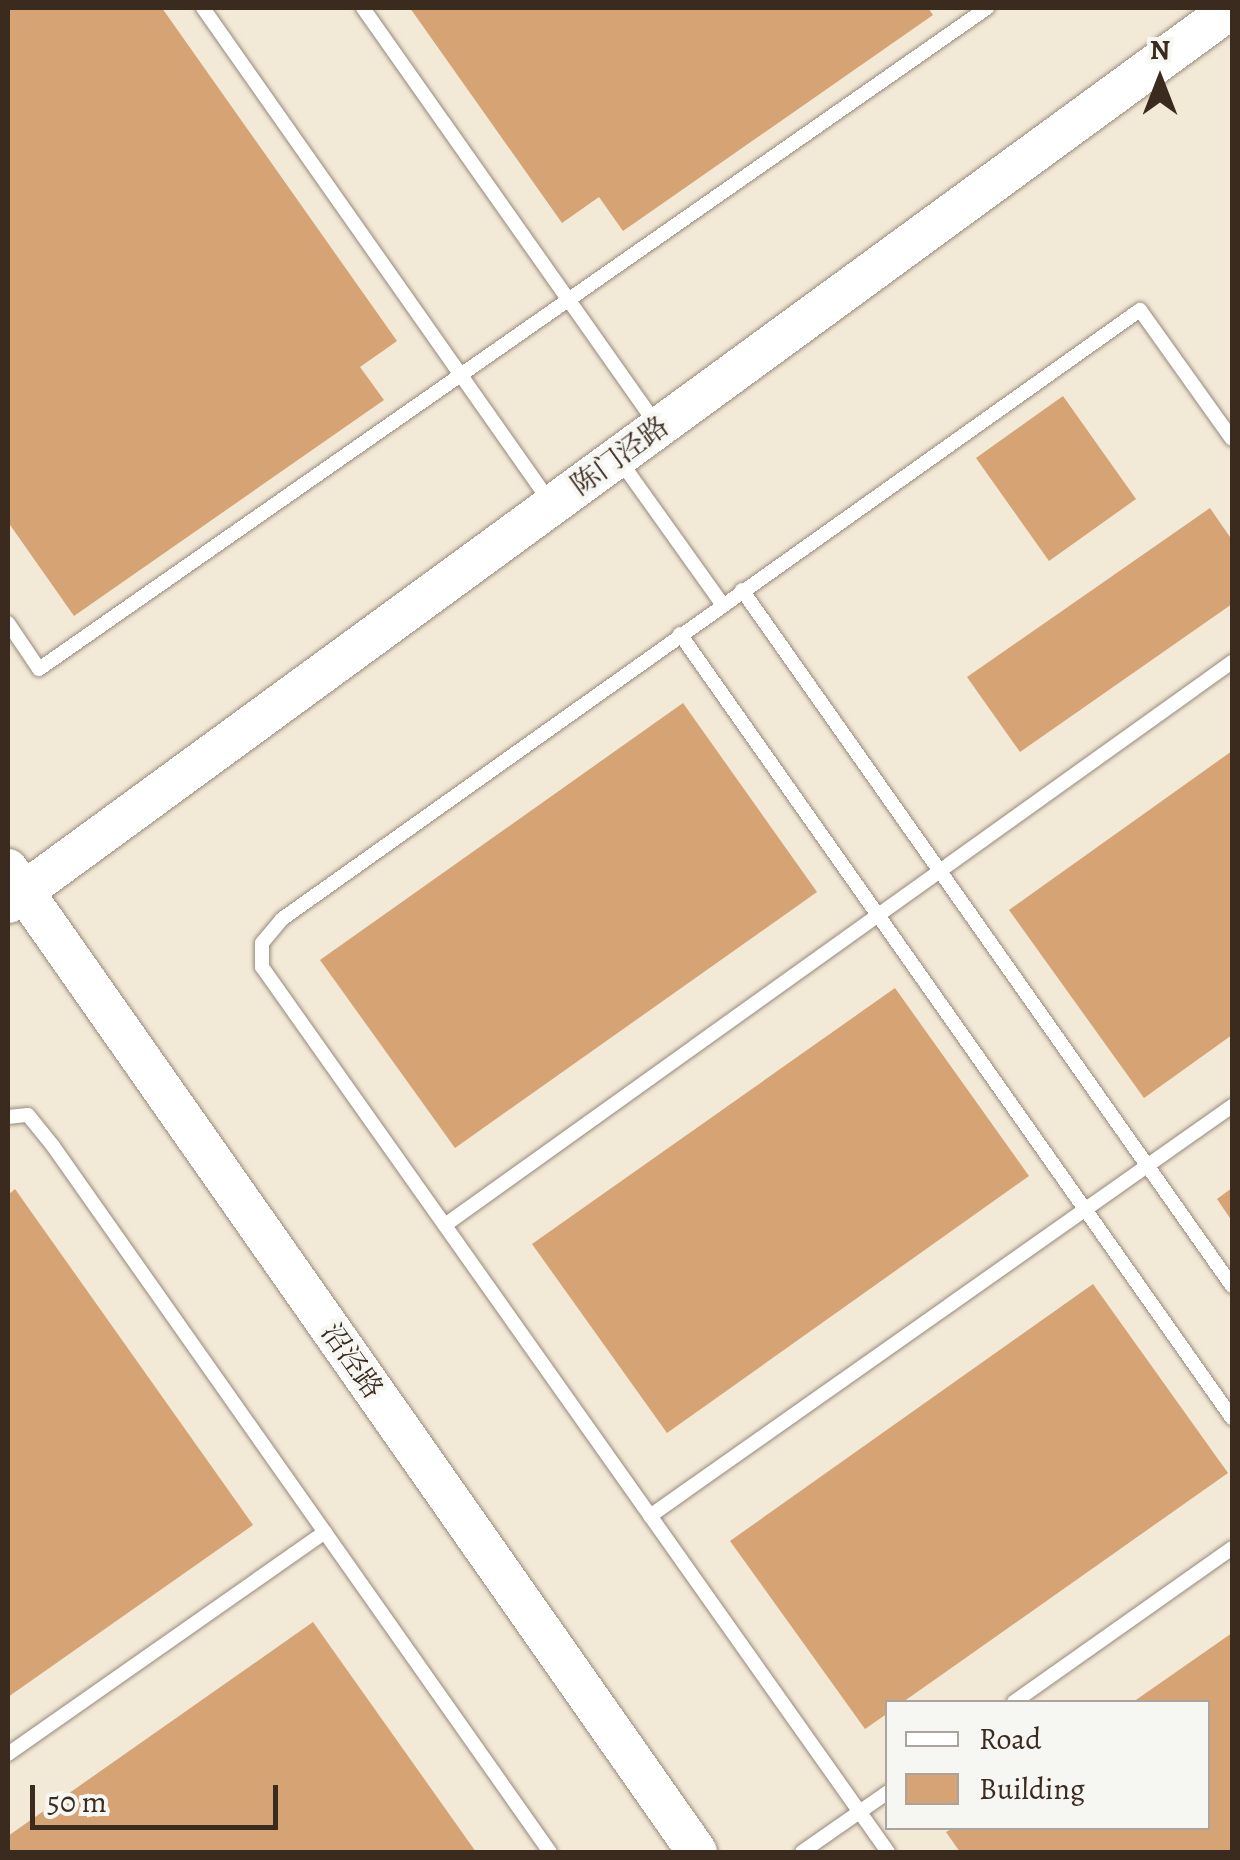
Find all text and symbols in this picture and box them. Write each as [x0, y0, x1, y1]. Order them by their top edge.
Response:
north arrow [1110, 30, 1210, 130]
text: N [1150, 31, 1170, 69]
street label: 陈门泾路 [565, 409, 675, 503]
street label: 沼泾路 [314, 1317, 390, 1405]
legend [885, 1700, 1210, 1830]
text: Road [979, 1719, 1041, 1759]
scale bar [35, 1765, 282, 1827]
text: Building [979, 1769, 1085, 1809]
text: 50 m [47, 1782, 107, 1822]

